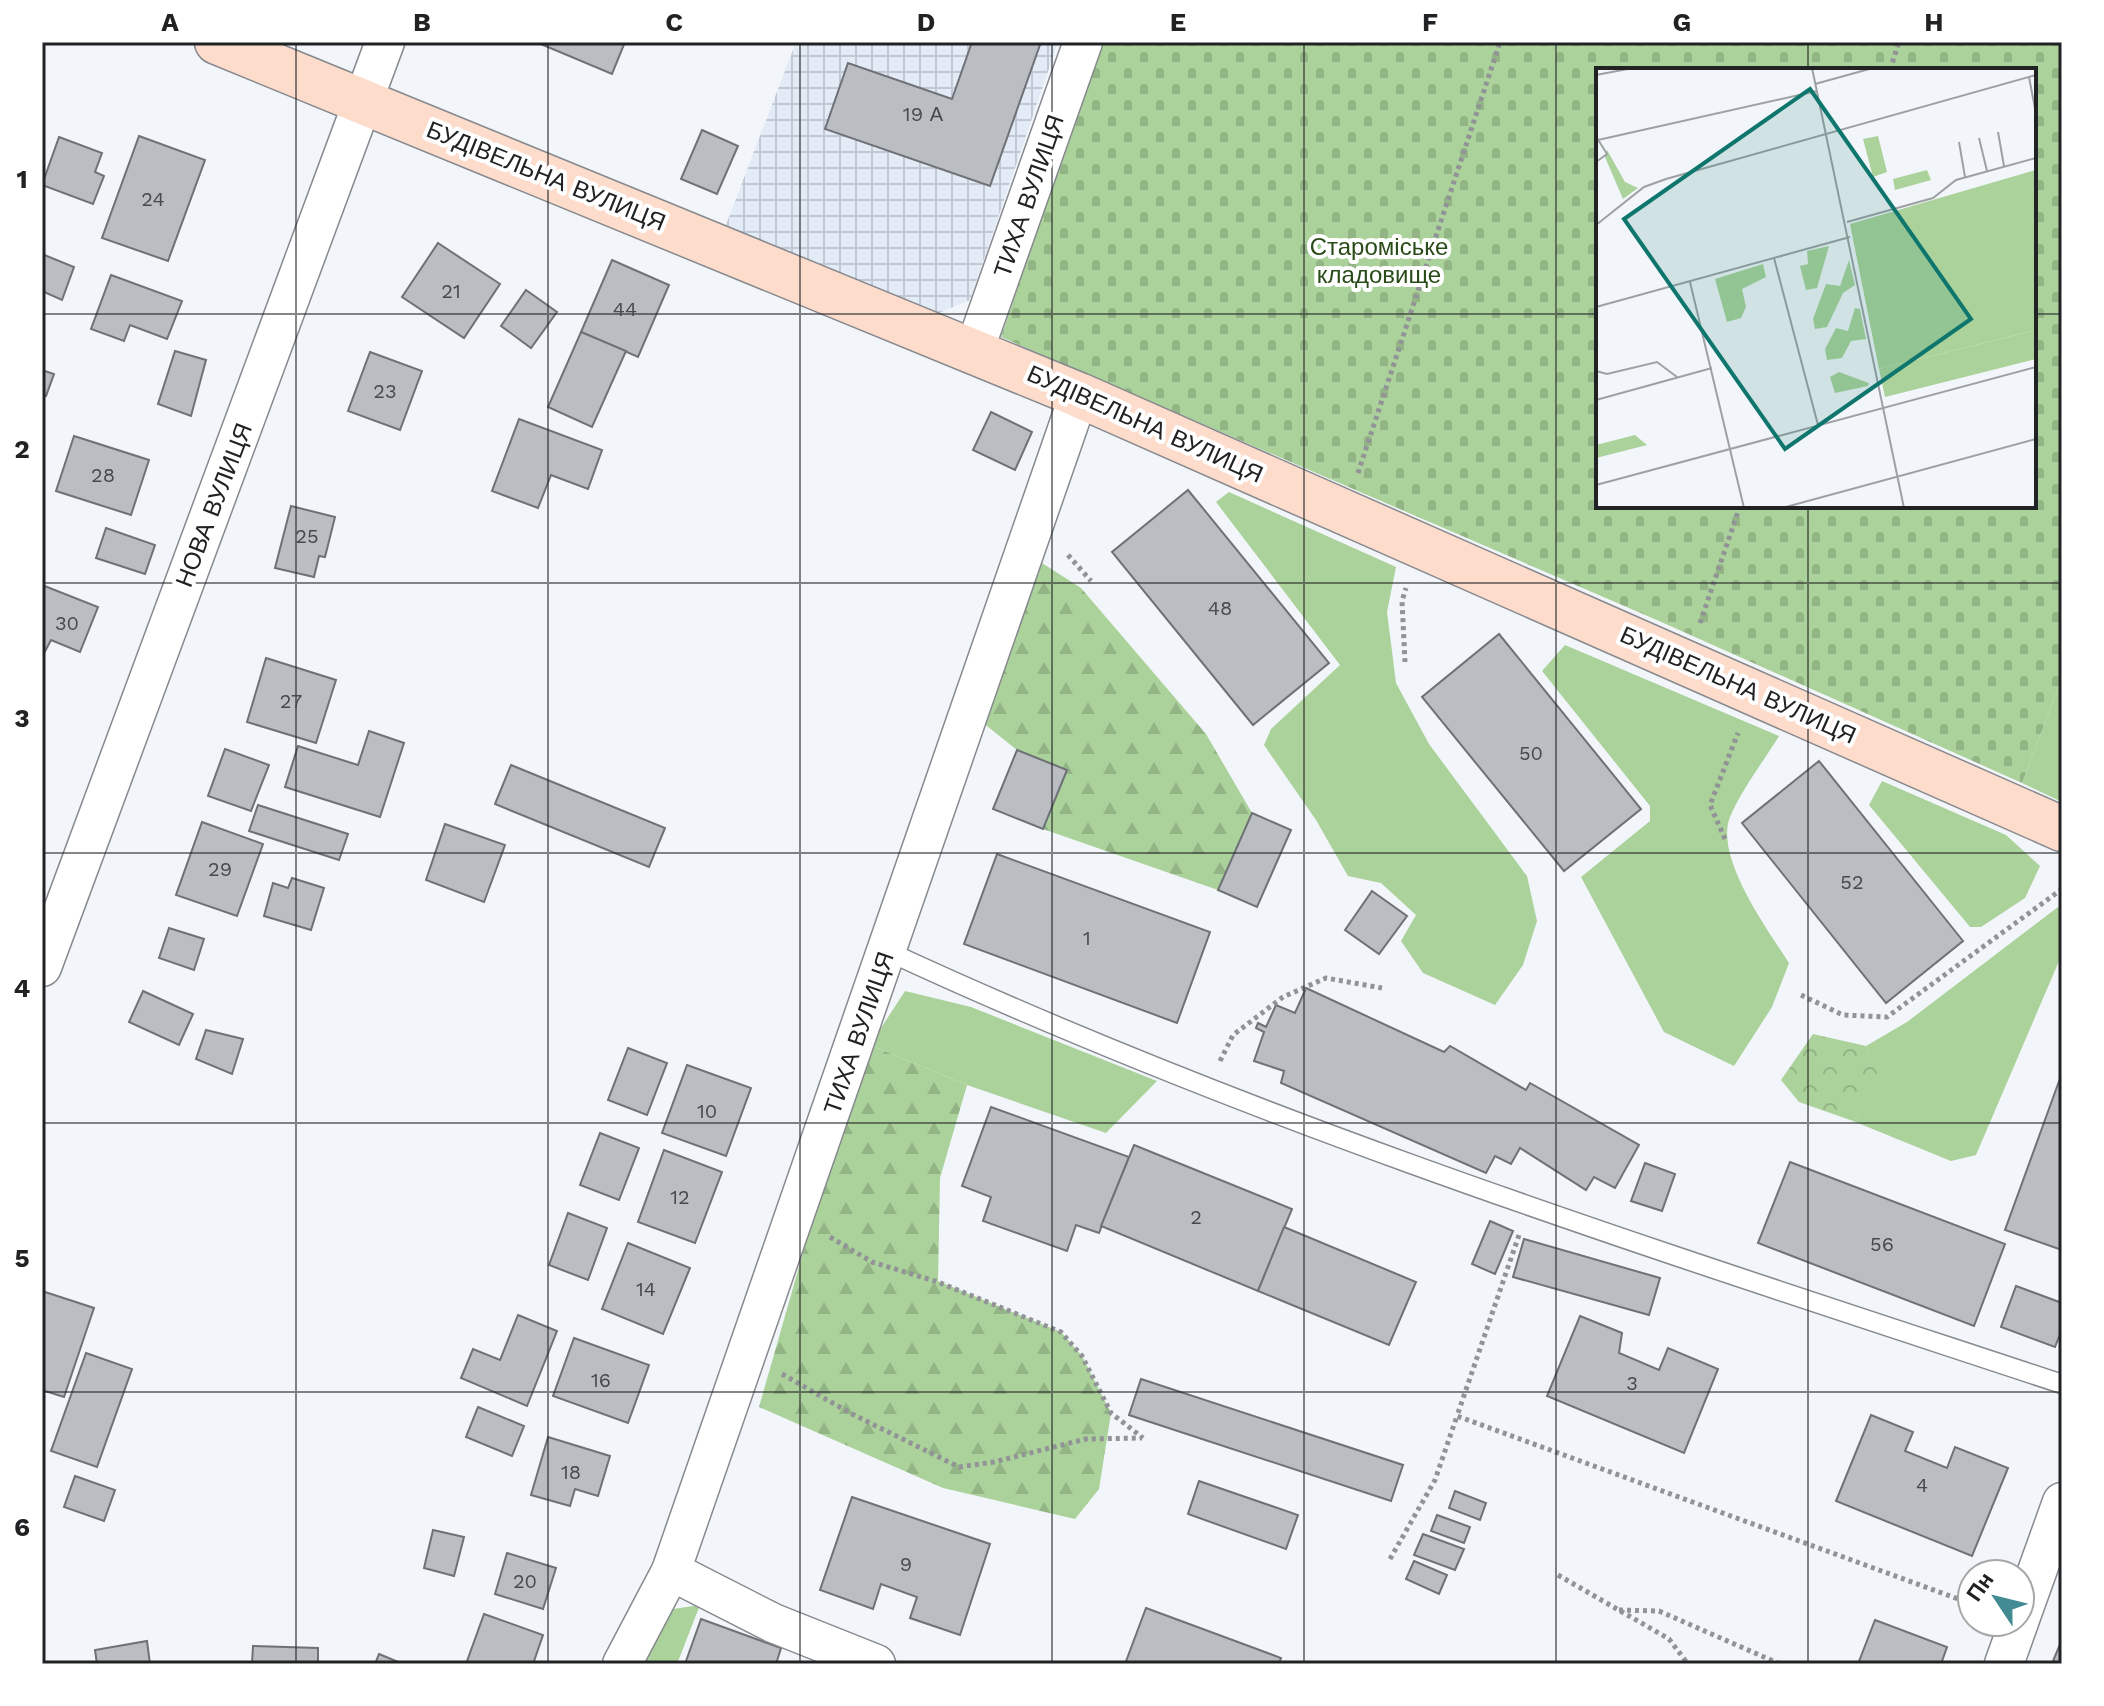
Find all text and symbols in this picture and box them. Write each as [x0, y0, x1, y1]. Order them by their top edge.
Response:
text: A [161, 7, 179, 37]
text: B [413, 7, 431, 37]
text: C [665, 7, 683, 37]
text: D [917, 7, 935, 37]
text: E [1170, 7, 1186, 37]
text: F [1422, 7, 1438, 37]
text: G [1673, 7, 1691, 37]
text: H [1924, 7, 1944, 37]
inset map [1596, 68, 2036, 508]
house number: 19 А [903, 102, 944, 126]
street label: ТИХА ВУЛИЦЯ [988, 111, 1070, 281]
street label: БУДІВЕЛЬНА ВУЛИЦЯ [423, 115, 669, 237]
text: 1 [16, 164, 28, 194]
house number: 24 [141, 187, 165, 211]
park label: Староміське кладовище [1310, 233, 1448, 289]
house number: 21 [441, 279, 461, 303]
house number: 44 [613, 297, 637, 321]
street label: БУДІВЕЛЬНА ВУЛИЦЯ [1023, 359, 1267, 489]
house number: 23 [373, 379, 397, 403]
street label: НОВА ВУЛИЦЯ [170, 419, 258, 591]
text: 2 [14, 434, 30, 464]
house number: 28 [91, 463, 115, 487]
house number: 25 [295, 524, 319, 548]
house number: 48 [1208, 596, 1232, 620]
house number: 30 [55, 611, 79, 635]
street label: БУДІВЕЛЬНА ВУЛИЦЯ [1616, 620, 1860, 750]
house number: 27 [280, 689, 302, 713]
text: 3 [14, 703, 30, 733]
house number: 50 [1519, 741, 1543, 765]
house number: 29 [208, 857, 232, 881]
house number: 52 [1840, 870, 1864, 894]
house number: 1 [1083, 926, 1091, 950]
street label: ТИХА ВУЛИЦЯ [818, 948, 900, 1118]
text: 4 [14, 973, 31, 1003]
house number: 10 [697, 1099, 717, 1123]
house number: 12 [670, 1185, 690, 1209]
house number: 2 [1190, 1205, 1202, 1229]
house number: 56 [1870, 1232, 1894, 1256]
text: 5 [14, 1243, 30, 1273]
house number: 14 [636, 1277, 656, 1301]
house number: 16 [591, 1368, 611, 1392]
house number: 3 [1626, 1371, 1638, 1395]
house number: 18 [561, 1460, 581, 1484]
house number: 4 [1916, 1473, 1928, 1497]
text: 6 [14, 1512, 30, 1542]
house number: 9 [900, 1552, 912, 1576]
north arrow [1956, 1558, 2036, 1638]
text: Пн [1961, 1568, 1999, 1606]
house number: 20 [513, 1569, 537, 1593]

